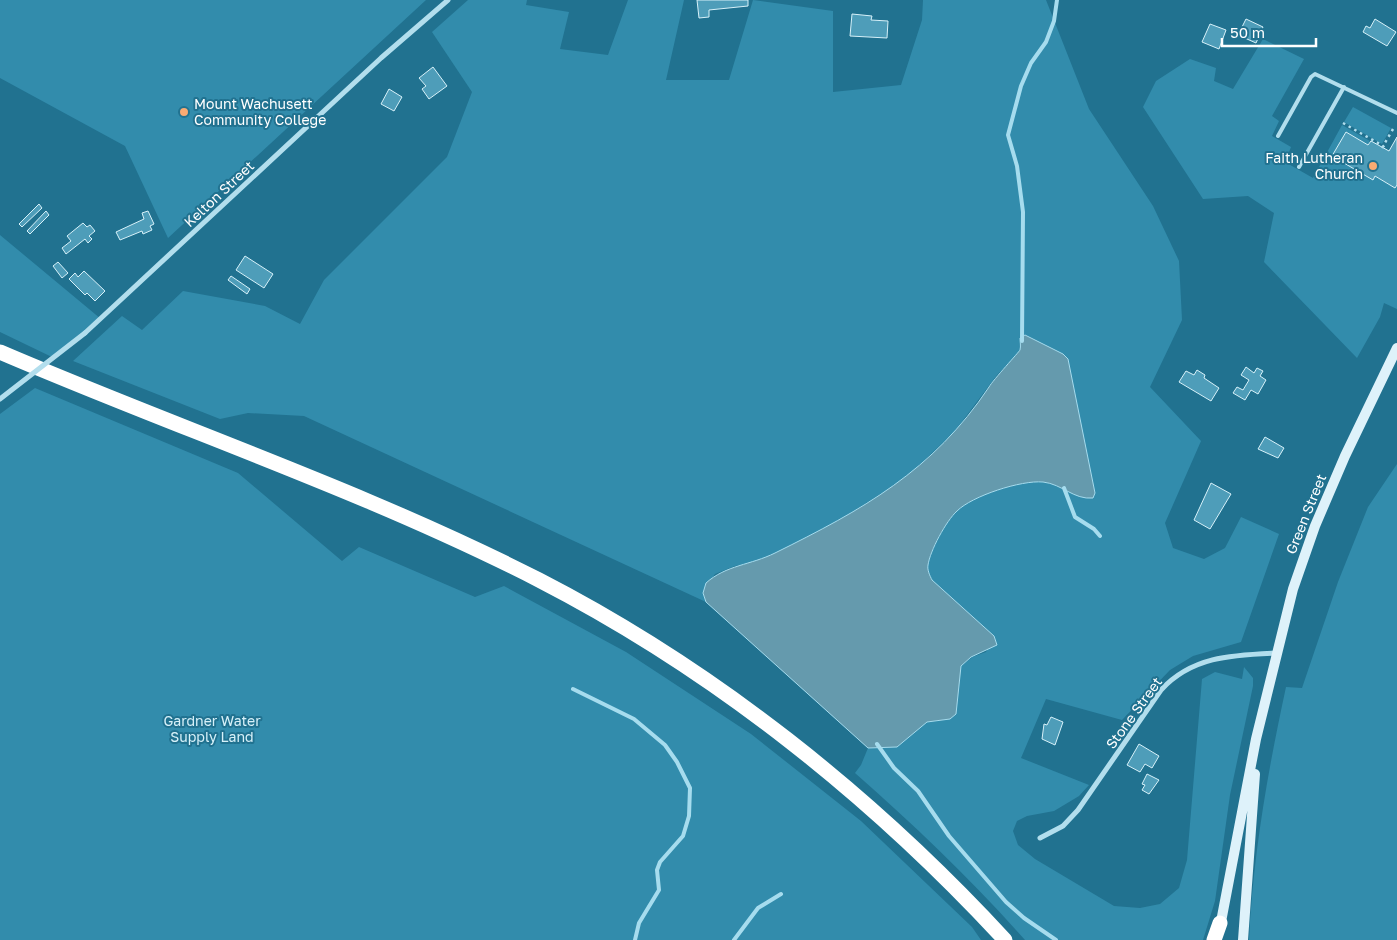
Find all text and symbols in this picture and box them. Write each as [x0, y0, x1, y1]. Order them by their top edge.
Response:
scale bar [1222, 15, 1316, 47]
text: 50 m [1230, 23, 1265, 41]
place label: Mount Wachusett Community College [194, 95, 326, 128]
marker: Mount Wachusett Community College [178, 106, 190, 118]
place label: Faith Lutheran Church [1265, 149, 1363, 182]
street label: Kelton Street [180, 157, 257, 230]
marker: Faith Lutheran Church [1367, 160, 1379, 172]
street label: Green Street [1282, 471, 1329, 556]
street label: Stone Street [1102, 674, 1165, 752]
park label: Gardner Water Supply Land [163, 712, 261, 745]

